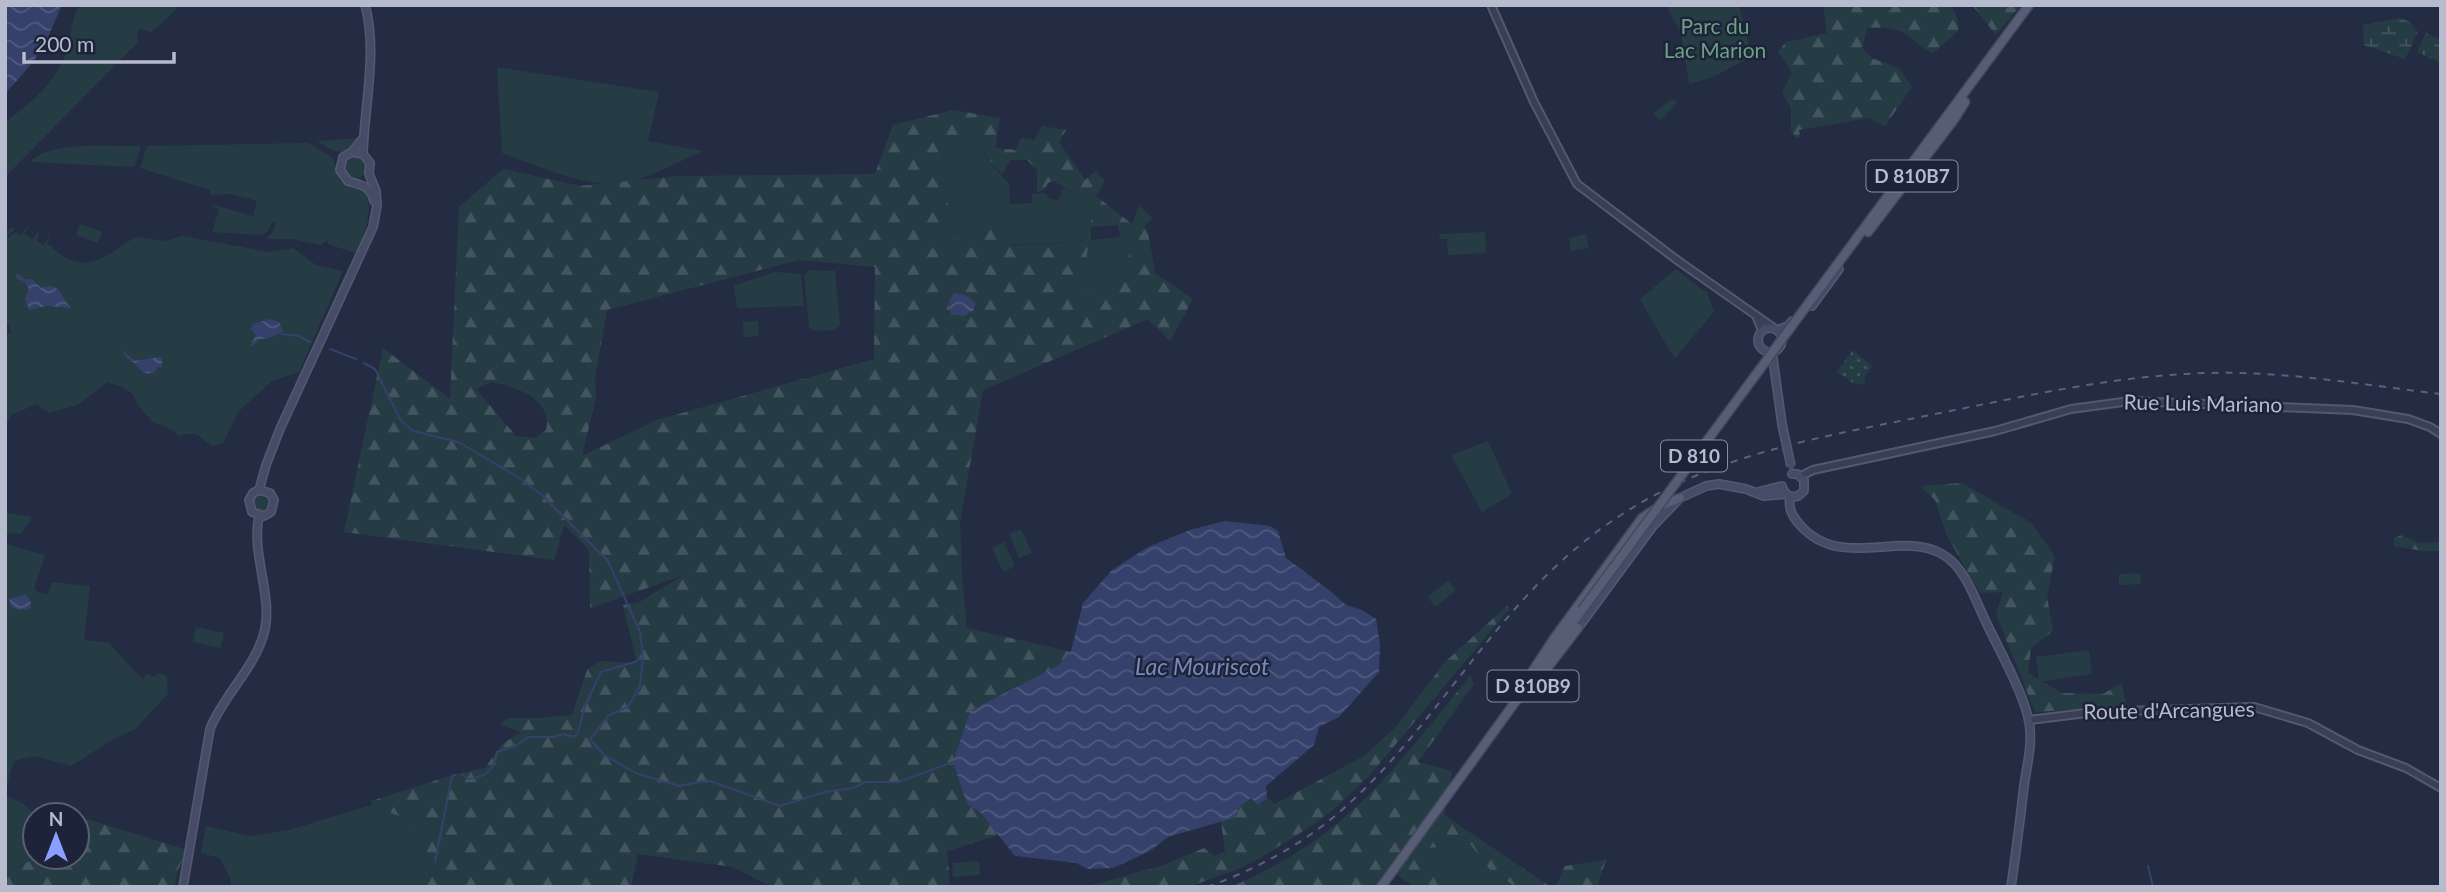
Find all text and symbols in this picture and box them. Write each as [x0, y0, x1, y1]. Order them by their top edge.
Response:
park label: Parc du Lac Marion [1664, 13, 1766, 62]
scale bar [24, 21, 175, 65]
text: 200 m [35, 31, 94, 56]
road number: D 810B7 [1867, 160, 1958, 192]
street label: Rue Luis Mariano [2123, 389, 2283, 416]
road number: D 810 [1661, 440, 1727, 471]
water label: Lac Mouriscot [1135, 652, 1269, 680]
road number: D 810B9 [1488, 670, 1578, 702]
street label: Route d'Arcangues [2083, 696, 2255, 723]
north arrow [21, 801, 91, 871]
text: N [49, 807, 63, 830]

